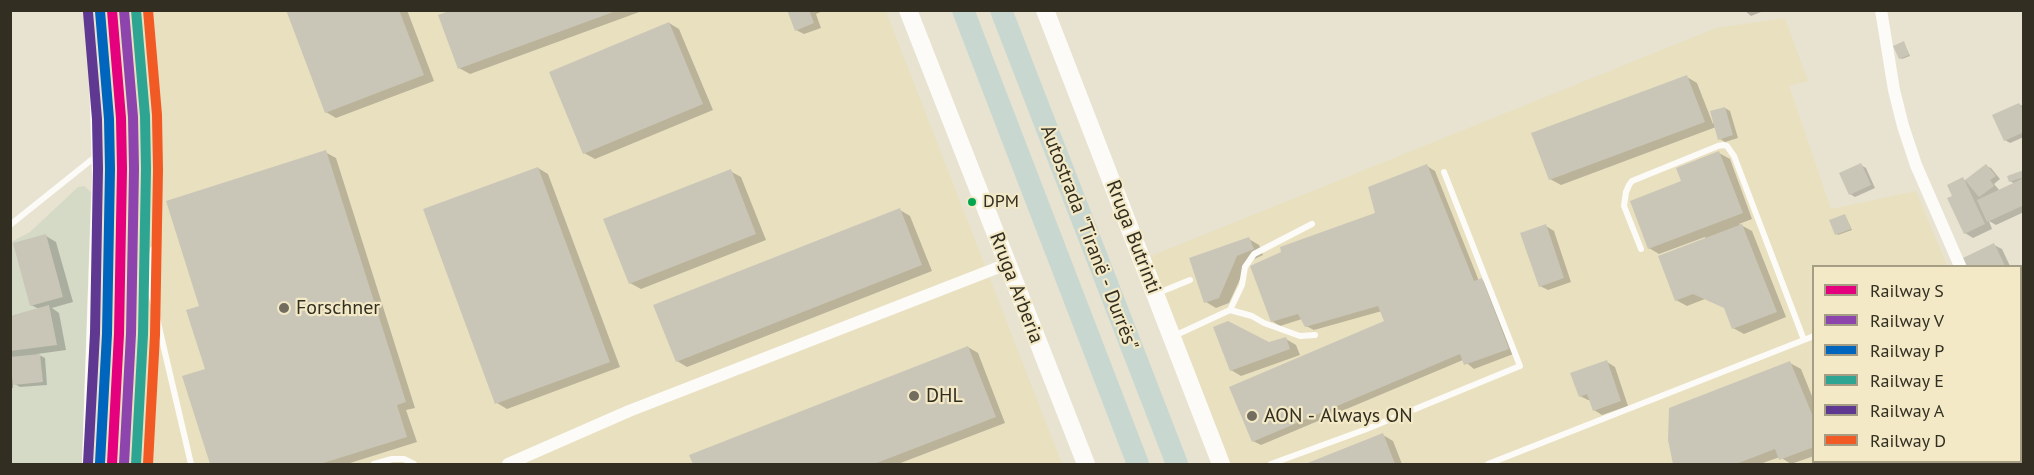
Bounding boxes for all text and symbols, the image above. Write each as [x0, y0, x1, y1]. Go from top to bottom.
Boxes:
street label: Autostrada "Tiranë - Durrës" [1035, 122, 1143, 354]
street label: Rruga Butrinti [1100, 177, 1166, 297]
place label: DPM [983, 191, 1019, 213]
marker: DPM [966, 196, 978, 208]
street label: Rruga Arberia [984, 229, 1048, 347]
legend [1812, 265, 2022, 463]
text: Railway S [1870, 279, 1944, 302]
place label: Forschner [296, 296, 380, 320]
marker: Forschner [277, 301, 291, 315]
text: Railway V [1870, 309, 1944, 332]
text: Railway P [1870, 339, 1944, 362]
text: Railway E [1870, 369, 1944, 392]
place label: DHL [926, 384, 963, 408]
marker: DHL [907, 389, 921, 403]
text: Railway A [1870, 399, 1944, 422]
place label: AON - Always ON [1264, 404, 1413, 428]
marker: AON - Always ON [1245, 409, 1259, 423]
text: Railway D [1870, 429, 1946, 452]

